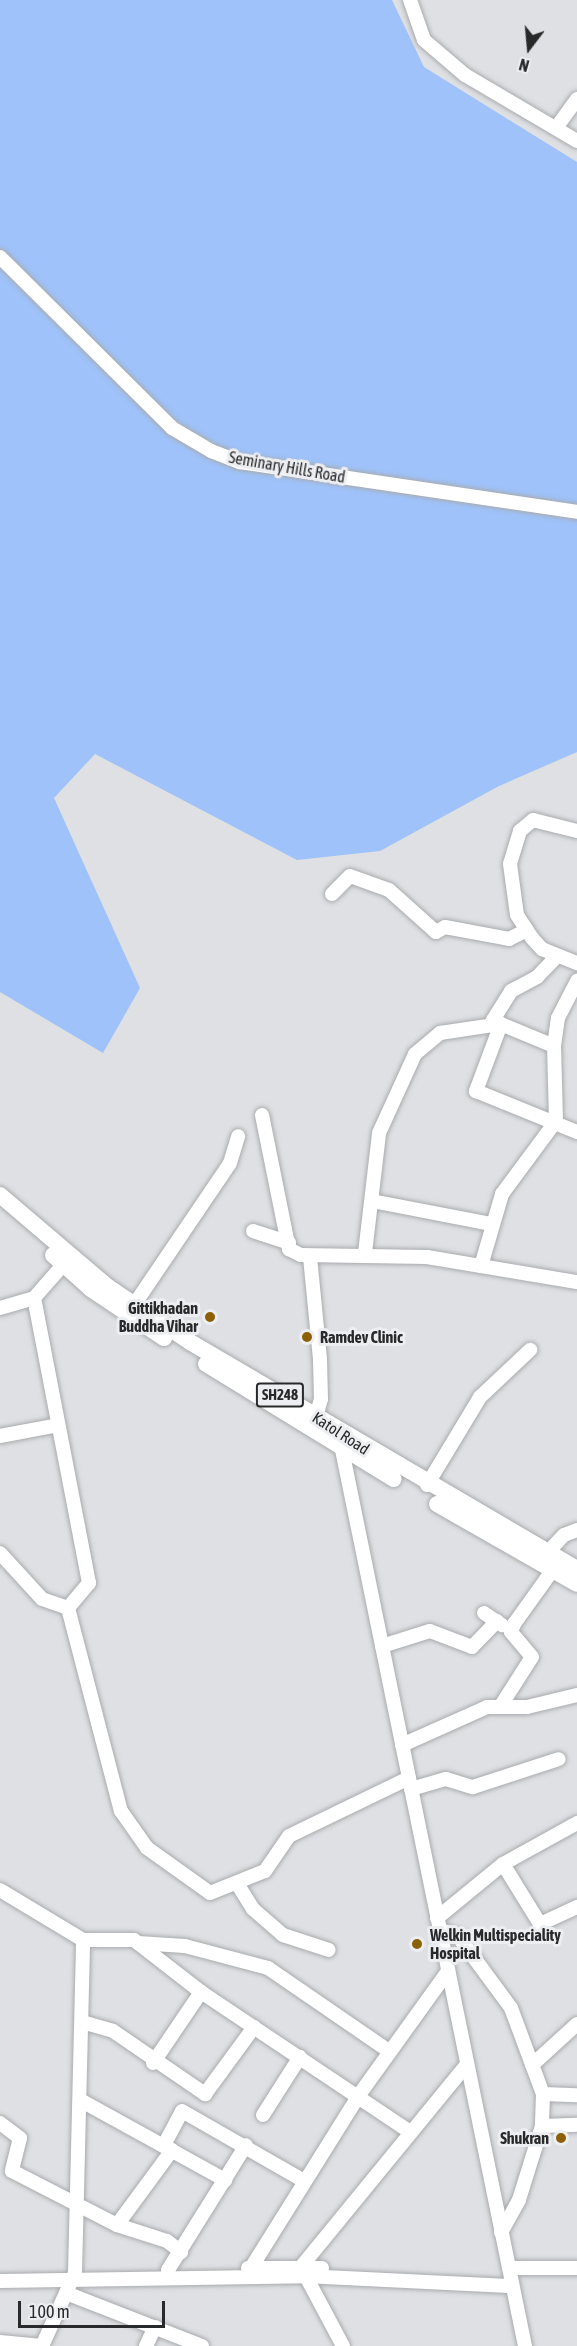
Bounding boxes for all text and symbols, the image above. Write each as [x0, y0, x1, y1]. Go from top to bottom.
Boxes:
north arrow [499, 18, 559, 78]
text: N [517, 55, 531, 75]
street label: Seminary Hills Road [227, 447, 347, 487]
place label: Gittikhadan Buddha Vihar [119, 1298, 198, 1336]
marker: Gittikhadan Buddha Vihar [203, 1310, 217, 1324]
place label: Ramdev Clinic [320, 1327, 403, 1347]
marker: Ramdev Clinic [298, 1328, 316, 1346]
road number: SH248 [254, 1383, 306, 1407]
street label: Katol Road [309, 1408, 373, 1458]
place label: Welkin Multispeciality Hospital [430, 1925, 561, 1963]
marker: Welkin Multispeciality Hospital [408, 1935, 426, 1953]
place label: Shukran [500, 2128, 549, 2148]
marker: Shukran [554, 2131, 568, 2145]
scale bar [21, 2289, 168, 2327]
text: 100 m [29, 2301, 70, 2322]

